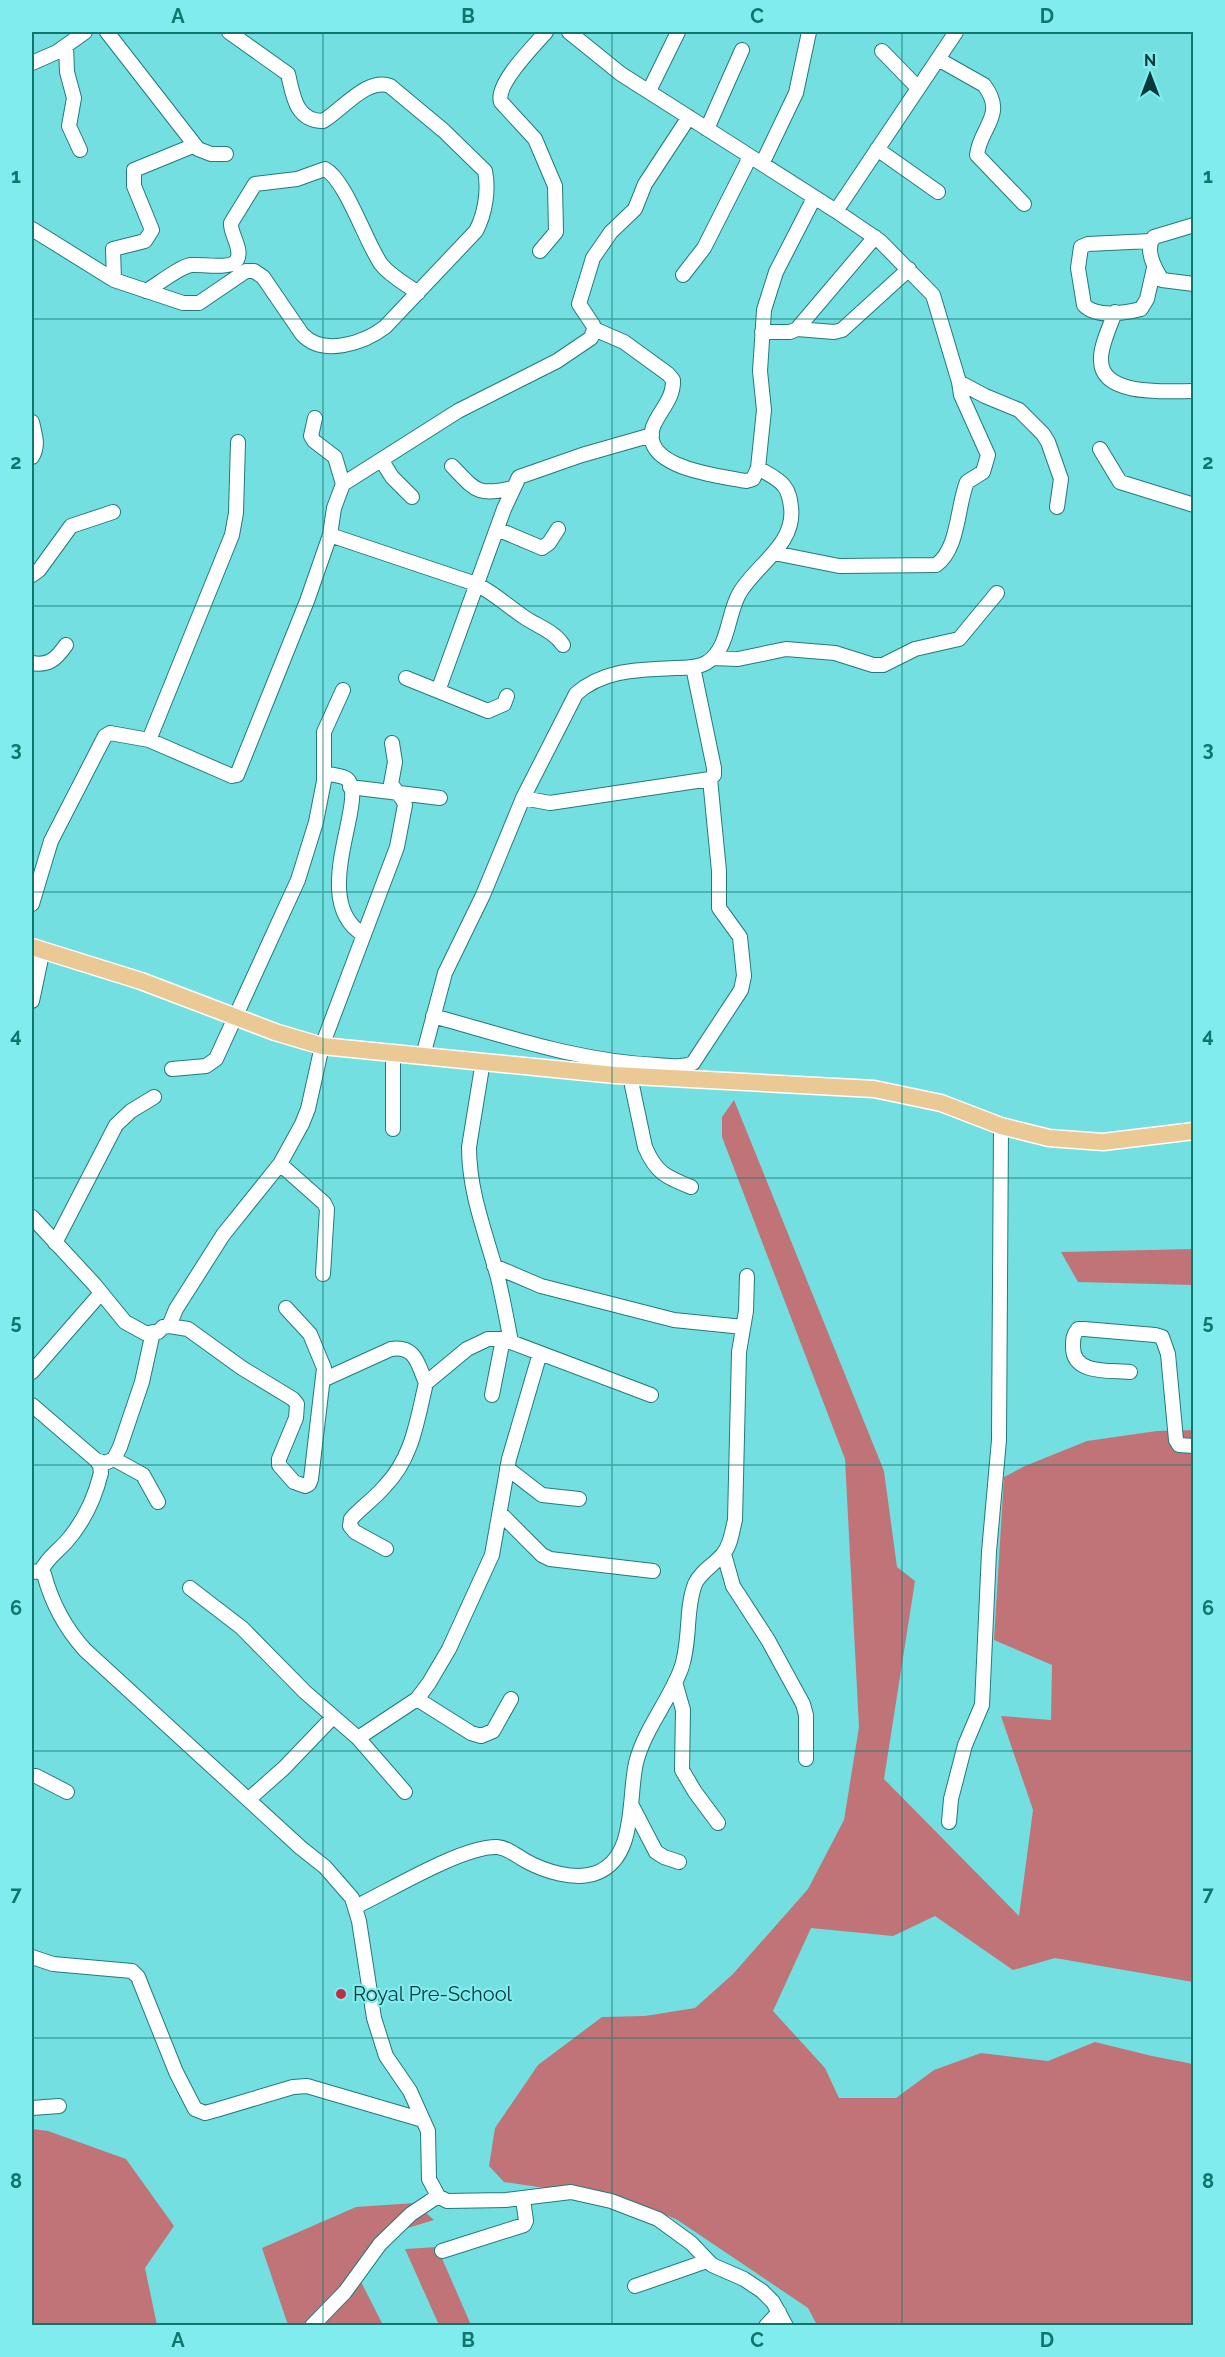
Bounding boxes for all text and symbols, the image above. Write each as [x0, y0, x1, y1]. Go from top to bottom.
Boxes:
text: A [171, 4, 185, 28]
text: B [461, 4, 475, 28]
text: C [750, 4, 764, 28]
text: D [1040, 4, 1054, 28]
north arrow [1120, 45, 1180, 105]
text: N [1144, 51, 1156, 70]
text: 1 [11, 164, 21, 188]
text: 1 [1203, 164, 1213, 188]
text: 2 [10, 450, 22, 474]
text: 2 [1202, 450, 1214, 474]
text: 3 [10, 737, 22, 761]
text: 3 [1202, 737, 1214, 761]
text: 4 [10, 1023, 22, 1047]
text: 4 [1202, 1023, 1214, 1047]
text: 5 [10, 1310, 22, 1334]
text: 5 [1202, 1310, 1214, 1334]
text: 6 [10, 1596, 22, 1620]
text: 6 [1202, 1596, 1214, 1620]
text: 7 [10, 1882, 22, 1906]
text: 7 [1202, 1882, 1214, 1906]
place label: Royal Pre-School [353, 1982, 513, 2006]
marker: Royal Pre-School [334, 1987, 348, 2001]
text: 8 [10, 2169, 22, 2193]
text: 8 [1202, 2169, 1214, 2193]
text: A [171, 2328, 185, 2352]
text: B [461, 2328, 475, 2352]
text: C [750, 2328, 764, 2352]
text: D [1040, 2328, 1054, 2352]

